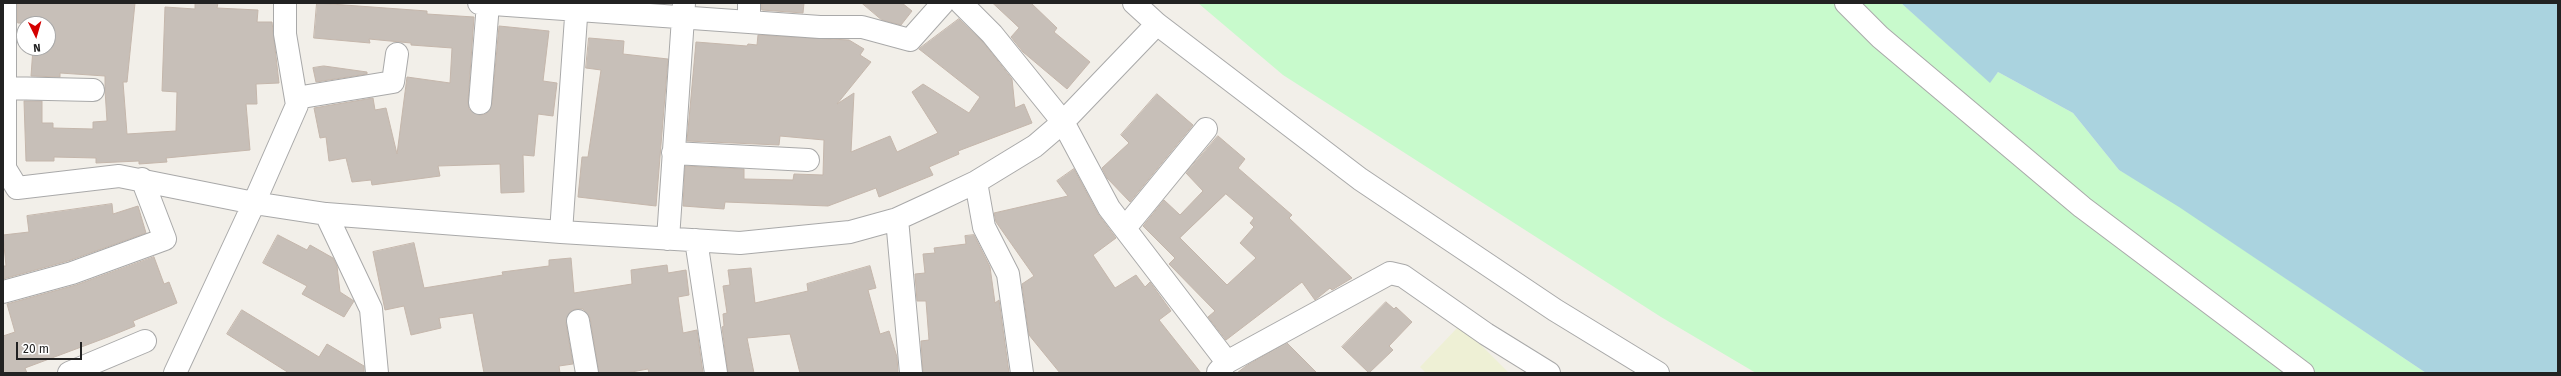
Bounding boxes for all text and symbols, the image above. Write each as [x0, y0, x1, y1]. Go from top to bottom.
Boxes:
north arrow [16, 16, 56, 56]
text: N [33, 41, 41, 54]
scale bar [18, 334, 84, 360]
text: 20 m [23, 342, 49, 356]

